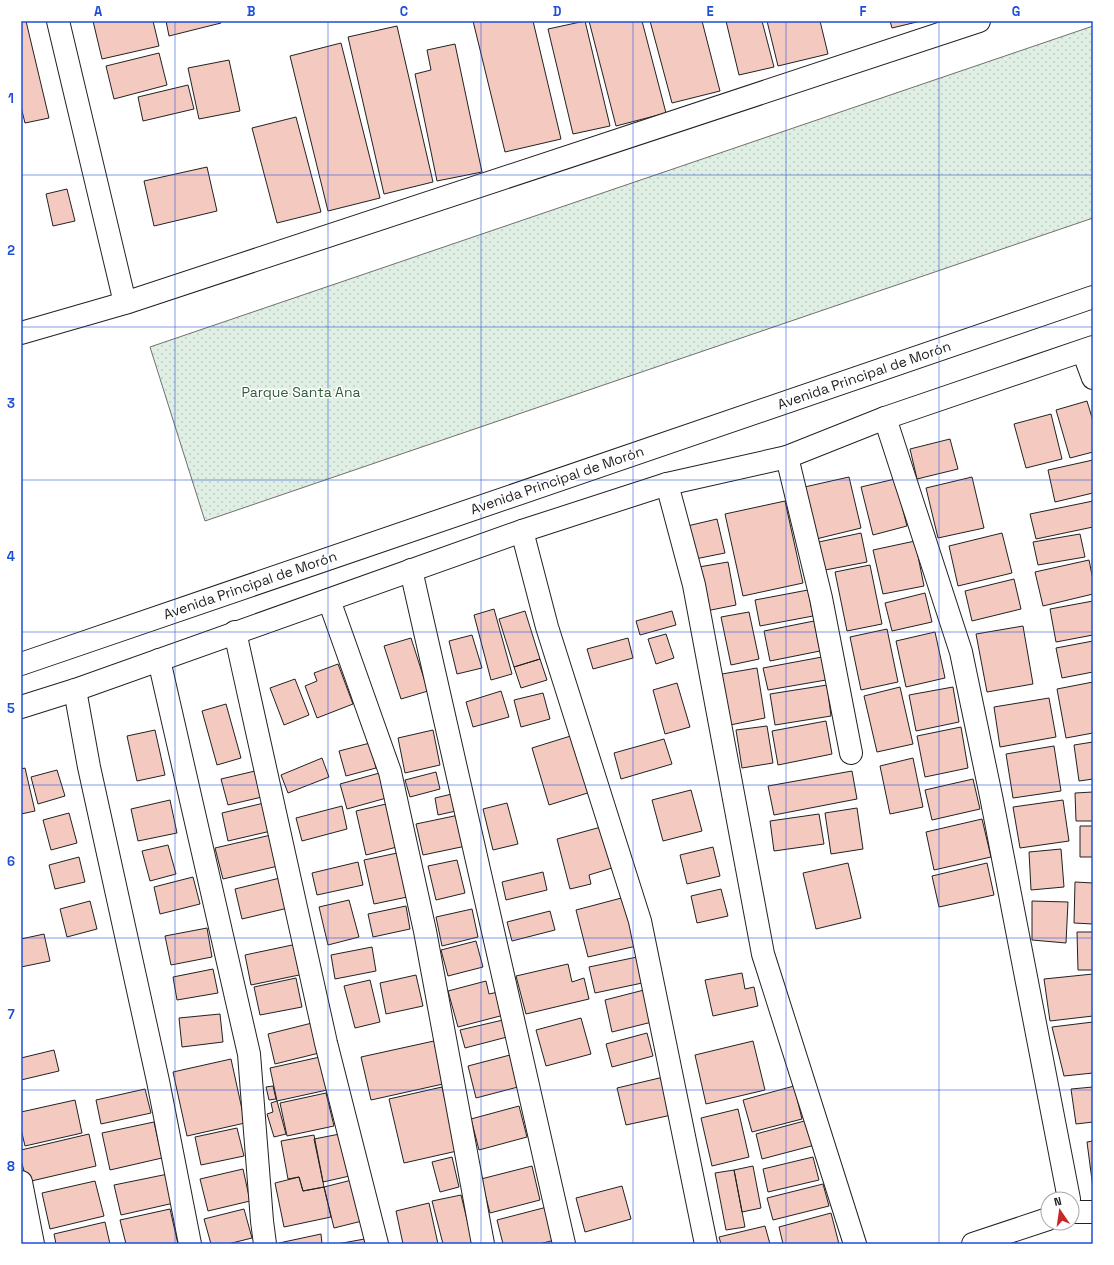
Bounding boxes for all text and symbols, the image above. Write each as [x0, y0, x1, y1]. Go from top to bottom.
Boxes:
text: A [94, 3, 103, 20]
text: B [247, 3, 256, 20]
text: C [400, 3, 408, 20]
text: D [553, 3, 562, 20]
text: E [706, 3, 714, 20]
text: F [860, 3, 867, 20]
text: G [1012, 3, 1020, 20]
text: 1 [8, 90, 14, 107]
text: 2 [7, 242, 15, 259]
street label: Avenida Principal de Morón [775, 337, 953, 413]
park label: Parque Santa Ana [241, 383, 361, 401]
text: 3 [7, 395, 15, 412]
street label: Avenida Principal de Morón [468, 442, 646, 518]
street label: Avenida Principal de Morón [161, 547, 339, 623]
text: 4 [7, 548, 15, 565]
text: 5 [7, 700, 15, 717]
text: 6 [7, 853, 15, 870]
text: 7 [7, 1006, 15, 1023]
text: 8 [7, 1158, 15, 1175]
north arrow [1040, 1191, 1080, 1231]
text: N [1053, 1194, 1063, 1209]

